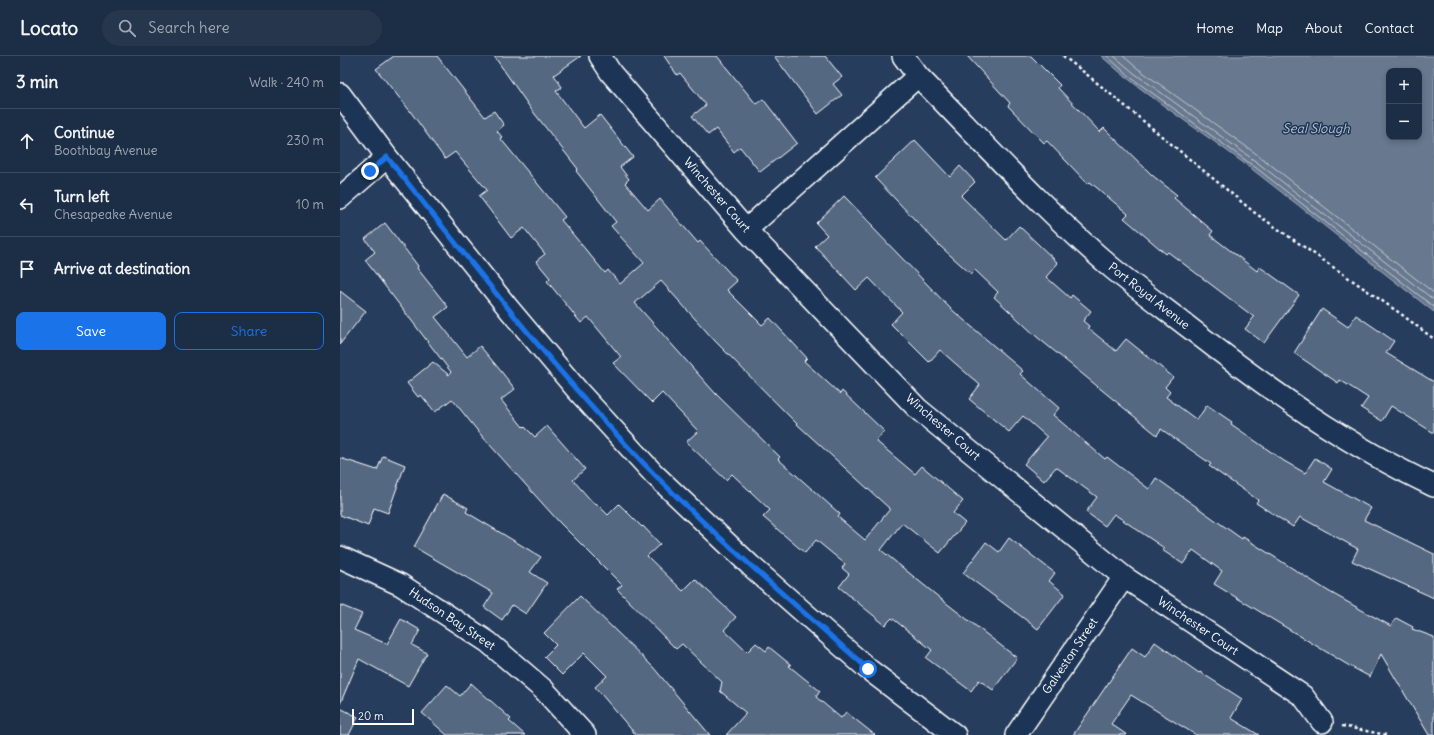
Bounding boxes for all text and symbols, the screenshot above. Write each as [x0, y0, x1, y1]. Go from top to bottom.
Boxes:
search box [102, 10, 382, 46]
text: Locato [20, 16, 78, 40]
icon: search [116, 17, 138, 39]
text: Search here [148, 18, 230, 37]
text: Home [1196, 19, 1234, 37]
text: Map [1256, 19, 1283, 37]
text: About [1305, 19, 1343, 37]
text: Contact [1365, 19, 1414, 37]
map controls [1386, 68, 1422, 140]
button: + [1386, 68, 1422, 104]
text: 3 min [16, 71, 58, 93]
text: Walk · 240 m [249, 74, 324, 91]
button: − [1386, 104, 1422, 140]
water label: Seal Slough [1282, 120, 1350, 137]
text: Continue [54, 123, 115, 142]
icon: ahead [16, 130, 38, 152]
text: 230 m [286, 132, 324, 149]
text: Boothbay Avenue [54, 142, 158, 159]
street label: Winchester Court [681, 154, 754, 235]
route end [361, 162, 379, 180]
text: Turn left [54, 187, 109, 206]
icon: left [16, 194, 38, 216]
text: 10 m [296, 196, 324, 213]
text: Chesapeake Avenue [54, 206, 172, 223]
icon: arrive [16, 258, 38, 280]
text: Arrive at destination [54, 259, 190, 278]
street label: Port Royal Avenue [1106, 259, 1193, 332]
button: Save [16, 312, 166, 350]
button: Share [174, 312, 324, 350]
street label: Winchester Court [903, 390, 984, 463]
street label: Hudson Bay Street [406, 584, 498, 653]
street label: Winchester Court [1155, 593, 1241, 658]
street label: Galveston Street [1039, 615, 1101, 697]
route start [859, 660, 877, 678]
scale bar [352, 707, 414, 726]
text: 20 m [358, 709, 384, 723]

